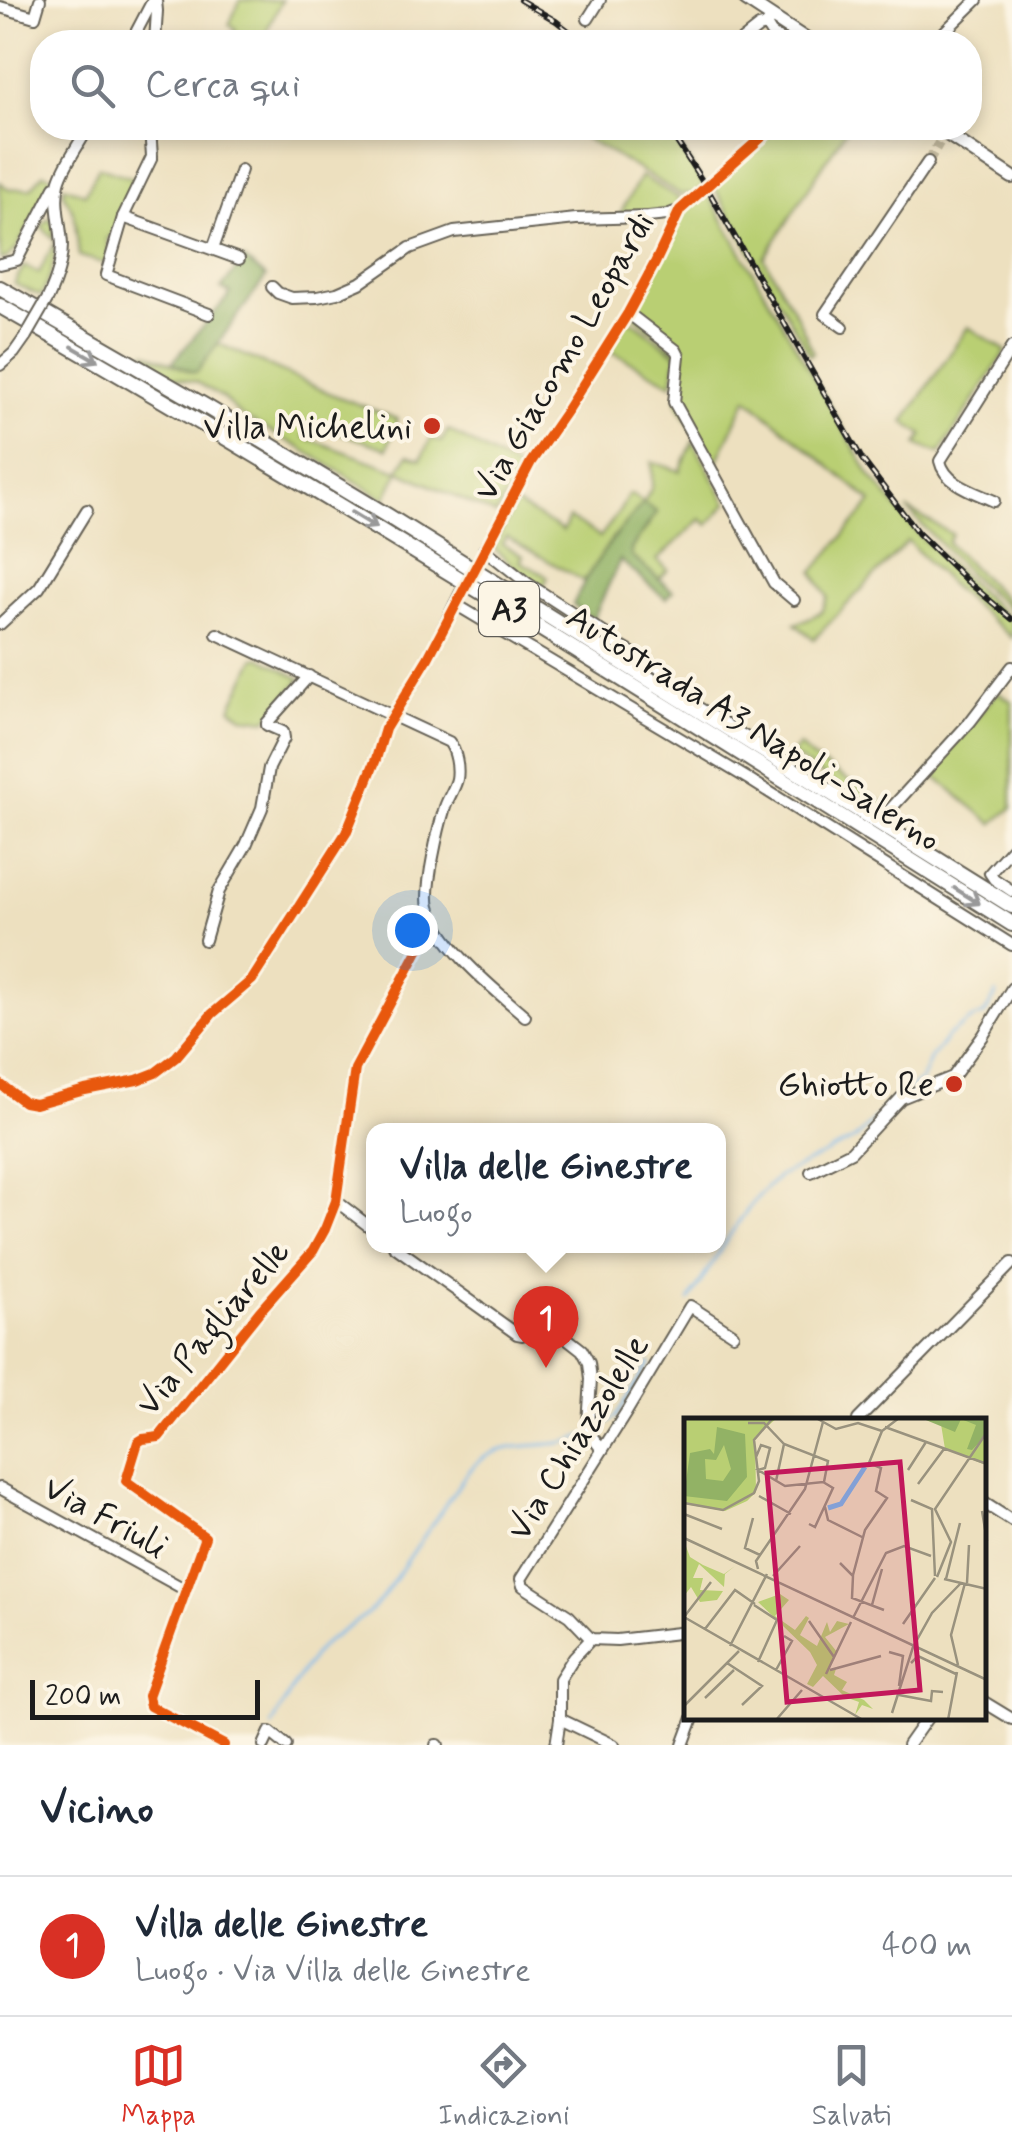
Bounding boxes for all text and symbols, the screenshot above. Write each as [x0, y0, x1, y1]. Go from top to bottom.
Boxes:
search box [30, 30, 982, 140]
icon: search [65, 58, 120, 113]
text: Cerca qui [145, 61, 300, 110]
street label: Via Giacomo Leopardi [463, 204, 666, 510]
one-way arrow [70, 344, 98, 364]
place label: Villa Michelini [203, 405, 412, 451]
marker: Villa Michelini [421, 415, 443, 437]
one-way arrow [349, 510, 378, 530]
road number: A3 [479, 582, 539, 636]
street label: Autostrada A3 Napoli-Salerno [557, 595, 949, 863]
one-way arrow [952, 886, 980, 906]
your location [387, 905, 438, 956]
place label: Ghiotto Re [777, 1063, 934, 1109]
marker: Ghiotto Re [943, 1073, 965, 1095]
popup [366, 1123, 726, 1253]
text: Villa delle Ginestre [399, 1143, 693, 1192]
text: Luogo [399, 1192, 473, 1234]
street label: Via Pagliarelle [126, 1230, 304, 1429]
pin: 1 [514, 1286, 578, 1368]
street label: Via Chiazzolelle [497, 1326, 660, 1550]
inset map [684, 1418, 987, 1720]
street label: Via Friuli [35, 1465, 175, 1570]
scale bar [30, 1675, 260, 1720]
text: 200 m [45, 1679, 121, 1716]
text: Vicino [40, 1783, 154, 1838]
text: Villa delle Ginestre [135, 1901, 428, 1950]
text: 1 [65, 1925, 80, 1967]
text: 400 m [882, 1925, 972, 1967]
text: Luogo · Via Villa delle Ginestre [135, 1950, 531, 1992]
tab: Mappa [121, 2038, 196, 2135]
tab: Indicazioni [438, 2038, 569, 2135]
tab: Salvati [812, 2038, 891, 2135]

